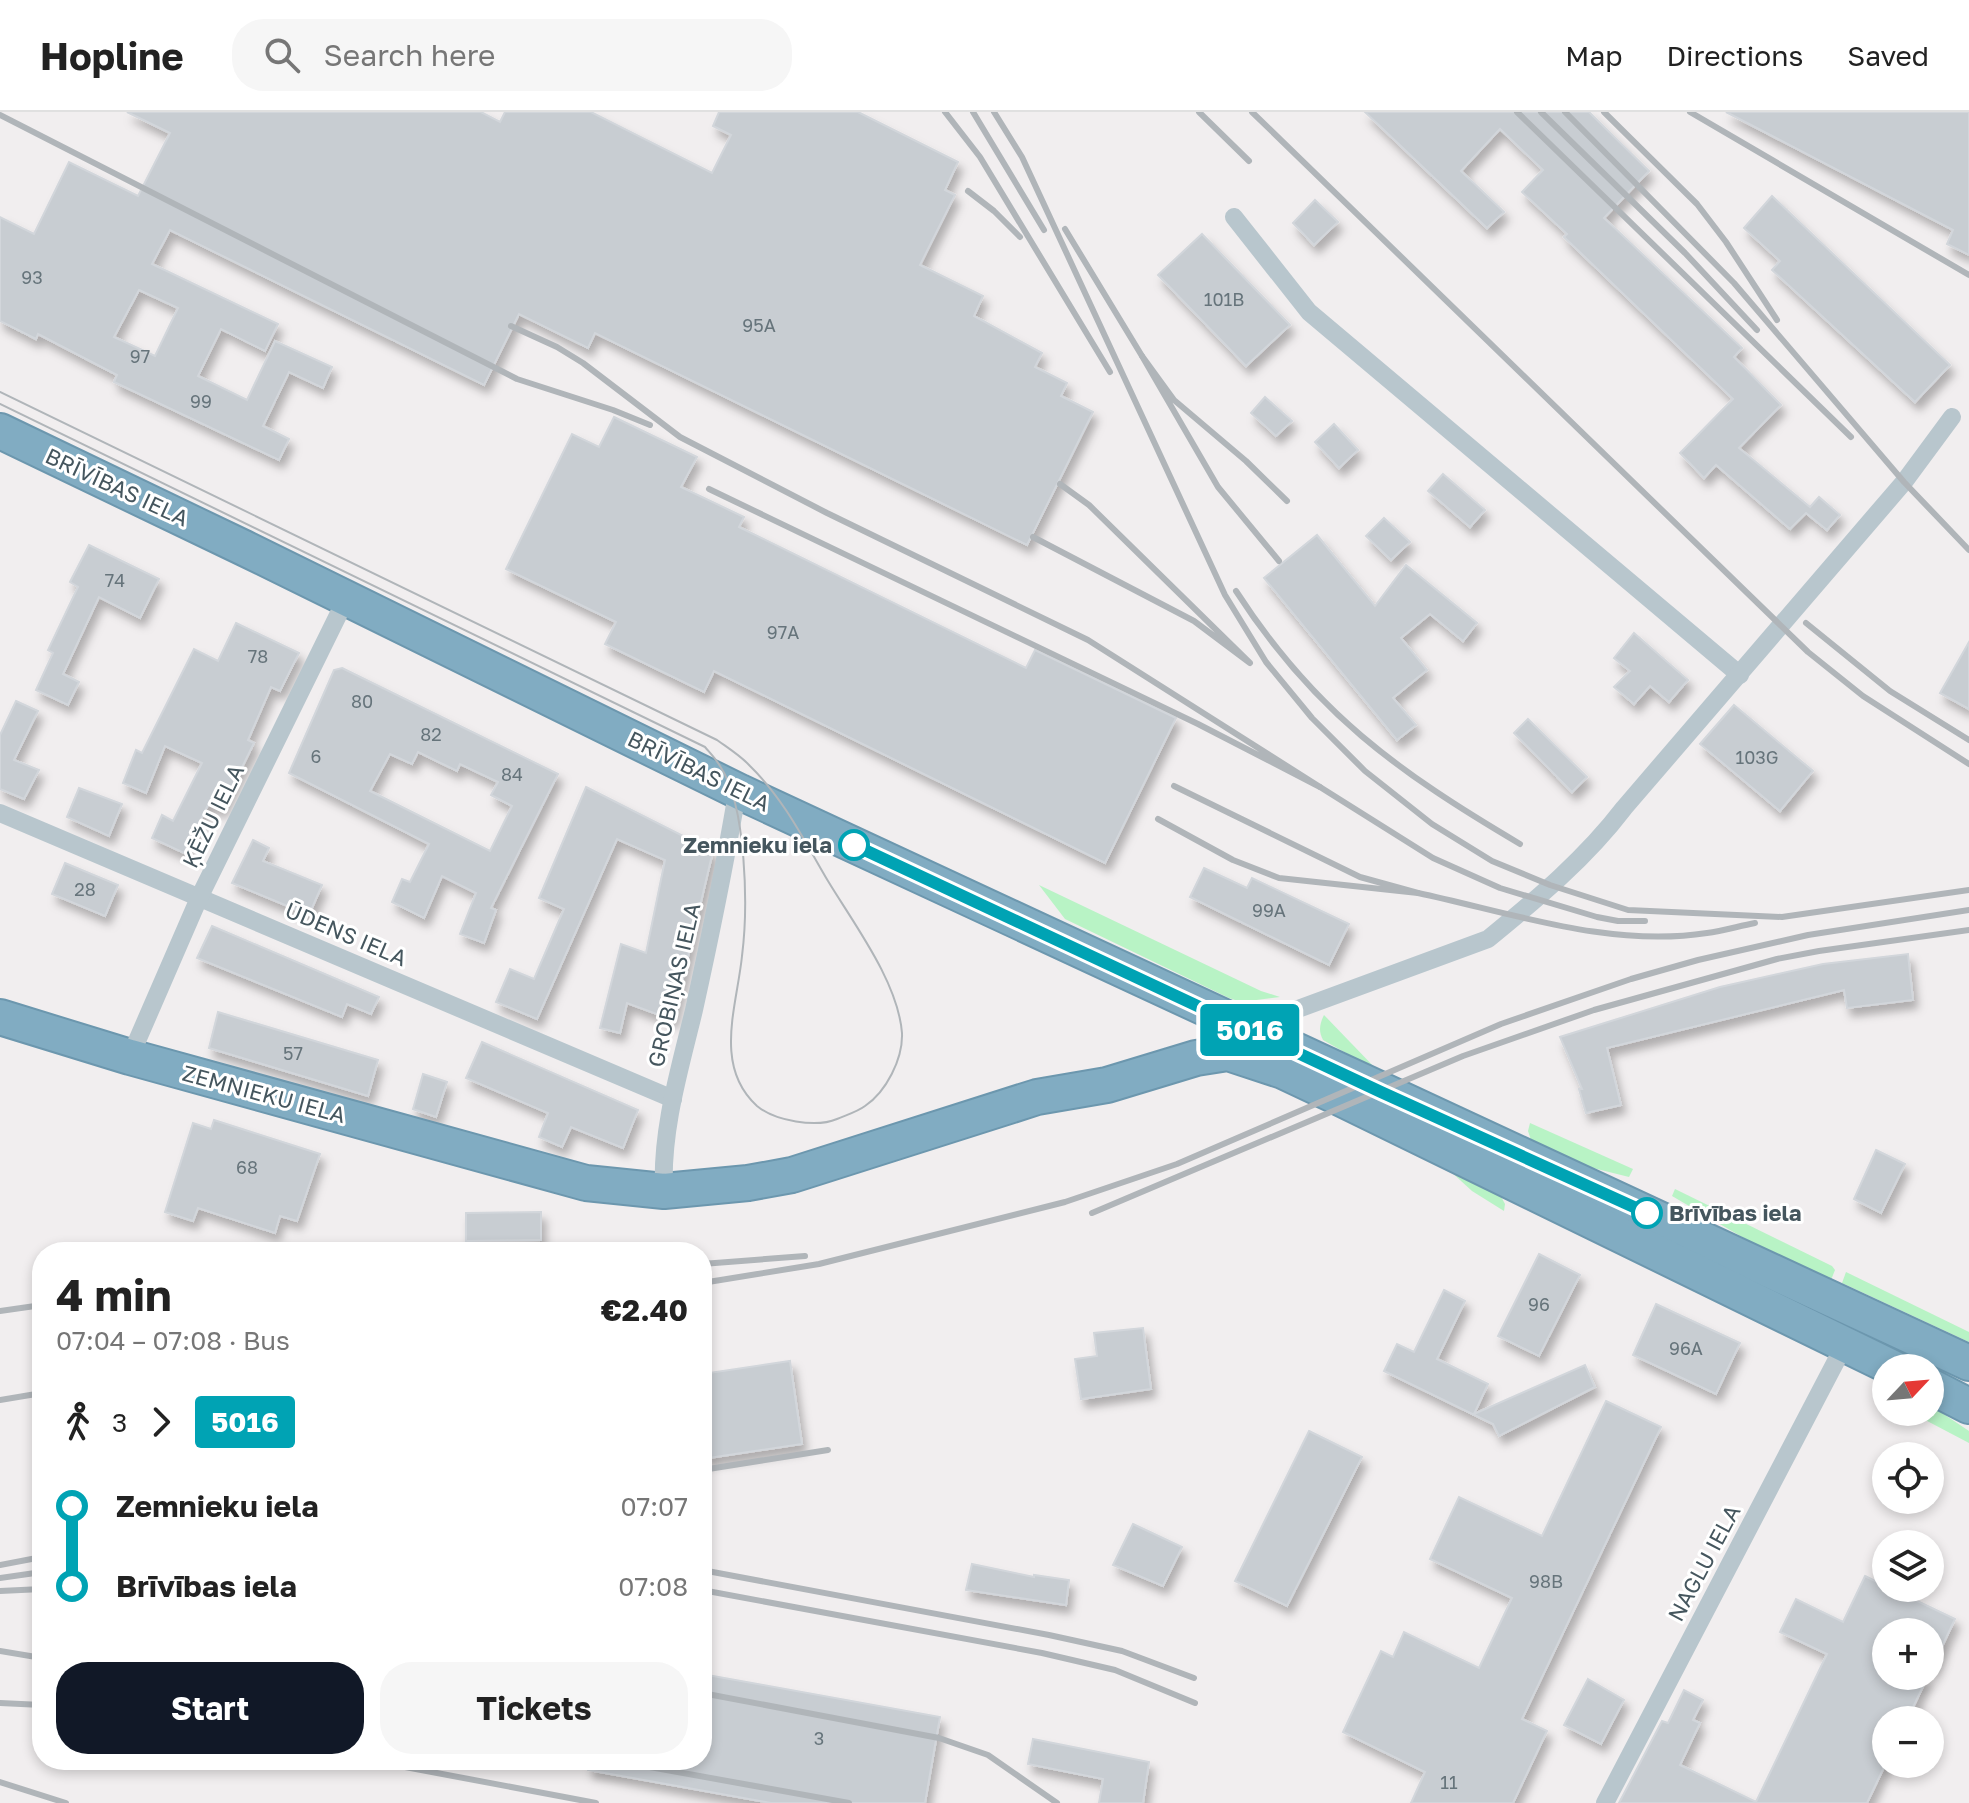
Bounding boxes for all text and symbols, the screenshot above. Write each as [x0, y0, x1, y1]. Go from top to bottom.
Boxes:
search box [232, 19, 792, 91]
text: Hopline [40, 33, 184, 78]
icon: search [260, 33, 304, 77]
text: Search here [324, 37, 496, 73]
text: Map [1565, 39, 1622, 72]
text: Directions [1666, 39, 1803, 72]
text: Saved [1847, 39, 1929, 72]
house number: 93 [21, 266, 43, 288]
house number: 101B [1204, 288, 1244, 310]
house number: 95A [742, 314, 776, 336]
house number: 97 [130, 345, 150, 367]
house number: 99 [190, 390, 212, 412]
street label: BRĪVĪBAS IELA [41, 442, 193, 532]
house number: 74 [105, 569, 125, 591]
house number: 97A [767, 621, 799, 643]
house number: 78 [248, 645, 268, 667]
house number: 80 [351, 690, 373, 712]
house number: 82 [420, 723, 442, 745]
street label: BRĪVĪBAS IELA [624, 724, 775, 817]
house number: 6 [311, 745, 321, 767]
house number: 103G [1735, 746, 1779, 768]
street label: ĶĒŽU IELA [176, 759, 250, 872]
house number: 84 [501, 763, 523, 785]
marker: Zemnieku iela [839, 830, 869, 860]
place label: Zemnieku iela [683, 831, 832, 858]
house number: 28 [74, 878, 96, 900]
street label: ŪDENS IELA [281, 896, 411, 971]
house number: 99A [1252, 899, 1286, 921]
street label: GROBIŅAS IELA [642, 900, 707, 1070]
line badge: 5016 [1194, 1004, 1306, 1056]
text: 5016 [1216, 1013, 1284, 1046]
house number: 57 [283, 1042, 303, 1064]
street label: ZEMNIEKU IELA [180, 1059, 349, 1128]
house number: 68 [236, 1156, 258, 1178]
marker: Brīvības iela [1632, 1198, 1662, 1228]
place label: Brīvības iela [1669, 1199, 1802, 1226]
text: 4 min [56, 1268, 172, 1321]
text: €2.40 [601, 1292, 688, 1328]
house number: 96 [1528, 1293, 1550, 1315]
text: 07:04 – 07:08 · Bus [56, 1325, 290, 1356]
house number: 96A [1669, 1337, 1703, 1359]
north arrow [1872, 1354, 1944, 1426]
map controls [1872, 1354, 1944, 1778]
icon: walk [56, 1400, 100, 1444]
icon: forward [139, 1400, 183, 1444]
text: 5016 [211, 1405, 279, 1438]
text: 3 [112, 1407, 127, 1438]
button: locate [1872, 1442, 1944, 1514]
text: Zemnieku iela [116, 1488, 319, 1524]
text: 07:07 [620, 1491, 688, 1522]
street label: NAGLU IELA [1662, 1500, 1746, 1626]
button: layers [1872, 1530, 1944, 1602]
text: Brīvības iela [116, 1568, 297, 1604]
house number: 98B [1529, 1570, 1563, 1592]
text: 07:08 [618, 1571, 688, 1602]
button: + [1872, 1618, 1944, 1690]
button: Start [56, 1662, 364, 1754]
button: Tickets [380, 1662, 688, 1754]
button: − [1872, 1706, 1944, 1778]
house number: 3 [814, 1727, 824, 1749]
house number: 11 [1440, 1771, 1458, 1793]

